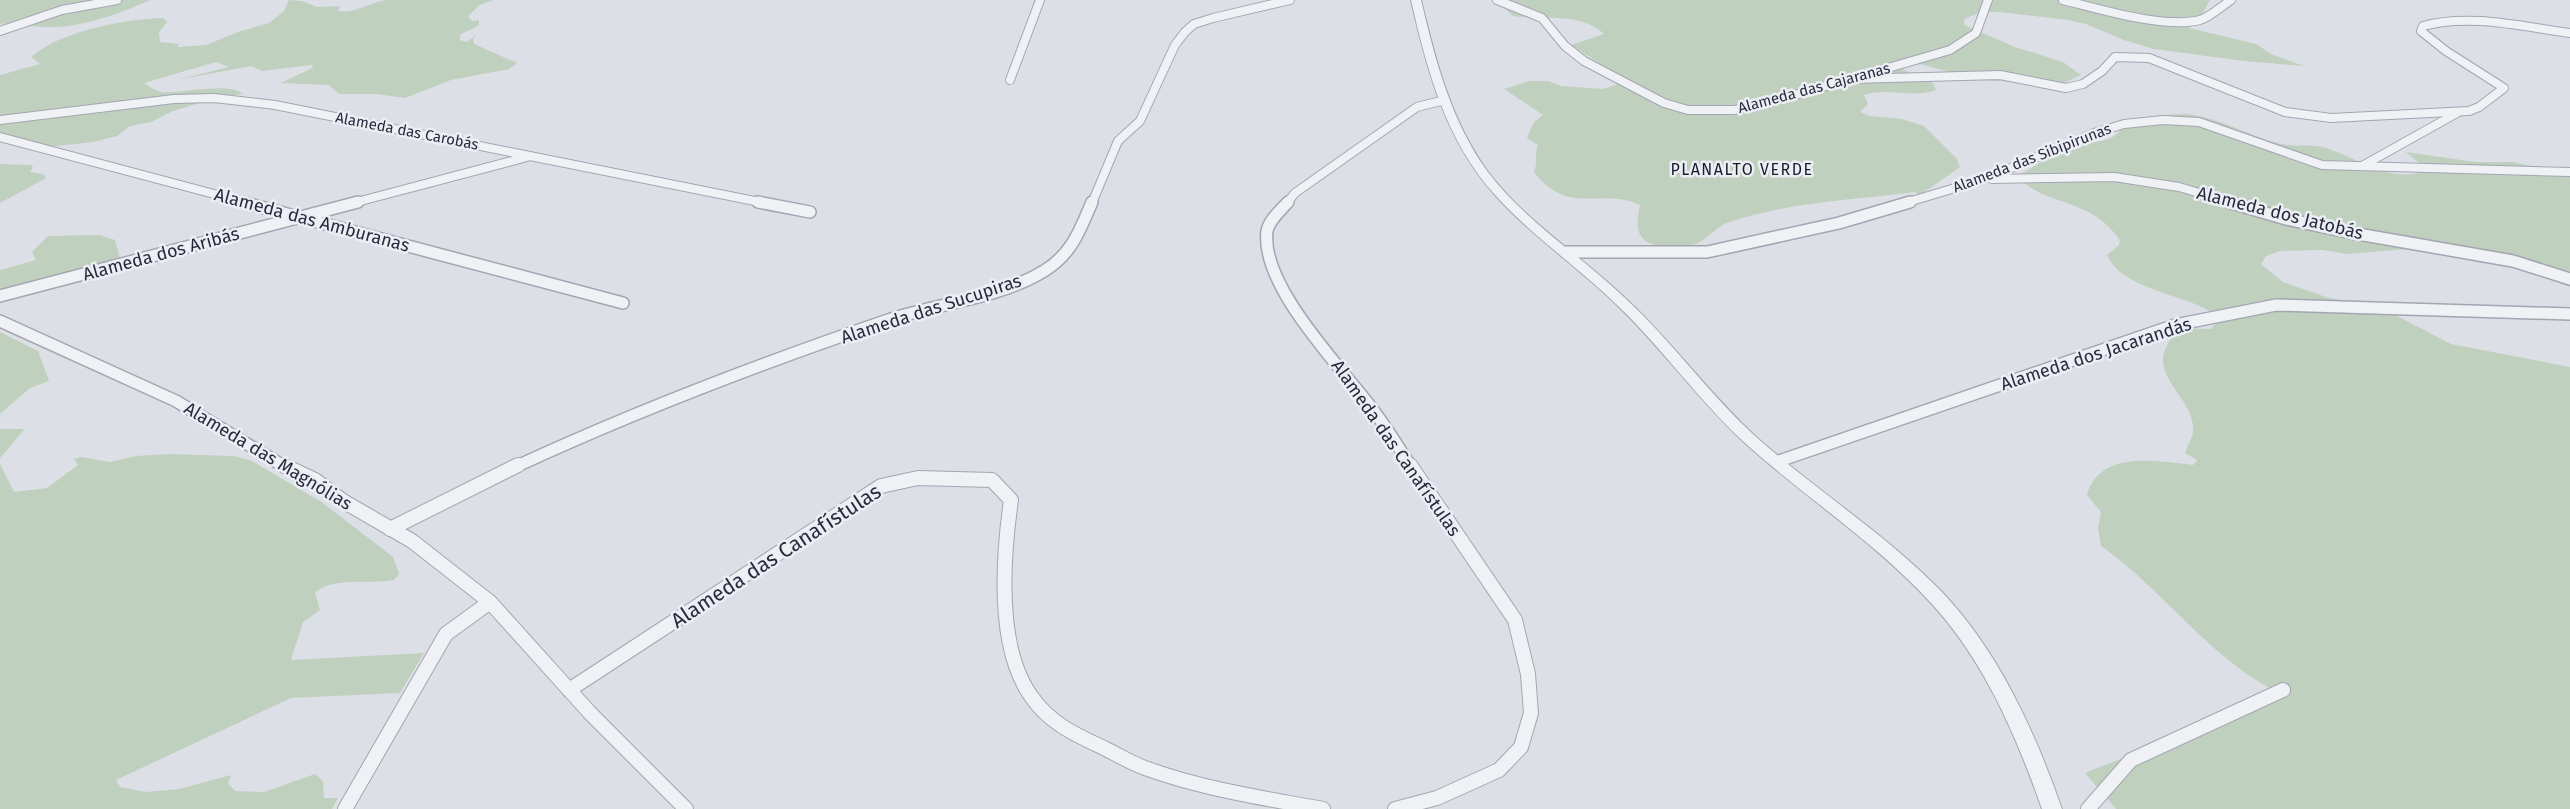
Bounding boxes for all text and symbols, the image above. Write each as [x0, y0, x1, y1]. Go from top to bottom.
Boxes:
street label: Alameda das Cajaranas [1736, 59, 1892, 117]
street label: Alameda das Carobás [334, 108, 480, 154]
street label: Alameda das Sibipirunas [1950, 119, 2114, 197]
district label: PLANALTO VERDE [1670, 160, 1814, 179]
street label: Alameda dos Jatobás [2194, 182, 2366, 244]
street label: Alameda das Amburanas [212, 183, 412, 257]
street label: Alameda dos Aribás [80, 223, 242, 285]
street label: Alameda das Sucupiras [838, 269, 1024, 349]
street label: Alameda dos Jacarandás [1998, 313, 2194, 395]
street label: Alameda das Canafístulas [1327, 356, 1465, 540]
street label: Alameda das Magnólias [180, 397, 356, 515]
street label: Alameda das Canafístulas [666, 478, 886, 634]

